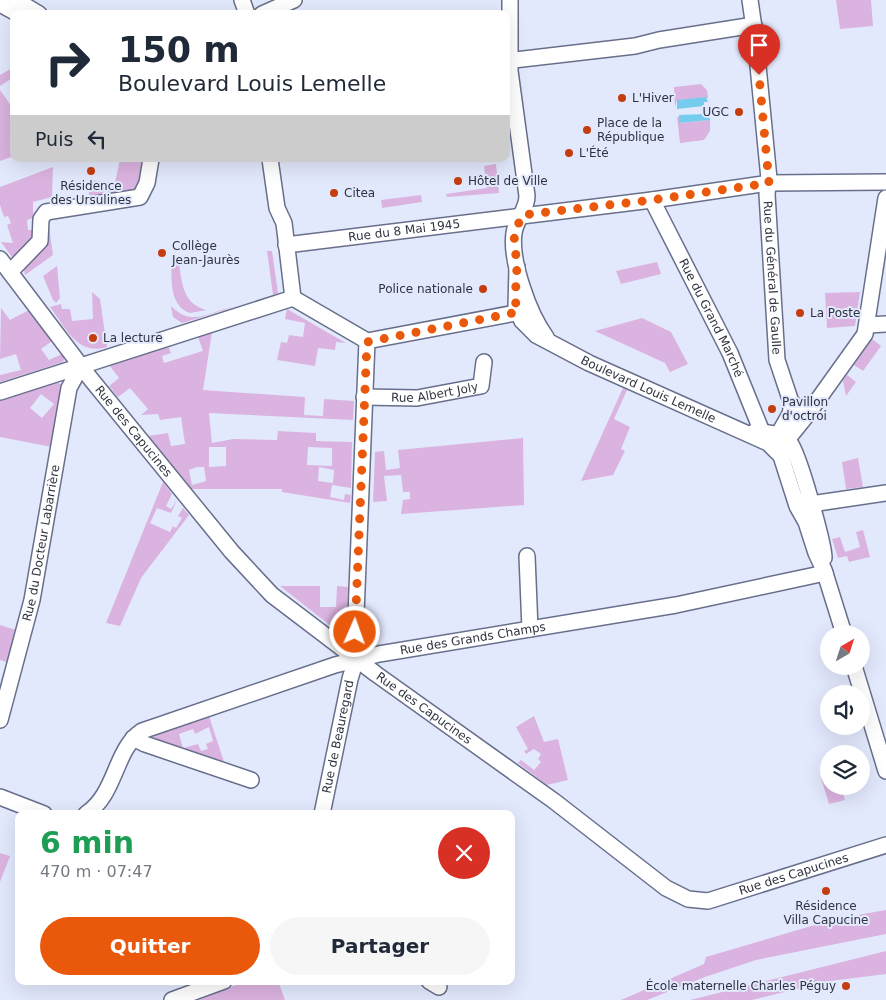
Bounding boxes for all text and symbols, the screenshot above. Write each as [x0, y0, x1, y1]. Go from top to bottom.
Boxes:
pin [738, 24, 780, 75]
icon: right [35, 30, 100, 95]
text: 150 m [118, 30, 240, 70]
icon: arrive [745, 31, 773, 59]
text: Boulevard Louis Lemelle [118, 71, 386, 96]
place label: L'Hiver [632, 91, 674, 105]
marker: L'Hiver [616, 92, 628, 104]
place label: UGC [703, 105, 729, 119]
marker: UGC [733, 106, 745, 118]
place label: Place de la République [597, 116, 664, 144]
marker: Place de la République [581, 124, 593, 136]
icon: left [83, 125, 111, 153]
text: Puis [35, 128, 73, 150]
place label: L'Été [579, 145, 609, 160]
marker: L'Été [563, 147, 575, 159]
marker: Résidence des Ursulines [85, 165, 97, 177]
place label: Hôtel de Ville [468, 174, 548, 188]
marker: Hôtel de Ville [452, 175, 464, 187]
place label: Résidence des Ursulines [51, 179, 131, 207]
place label: Citea [344, 186, 375, 200]
marker: Citea [328, 187, 340, 199]
street label: Rue du Général de Gaulle [760, 200, 784, 355]
street label: Rue du 8 Mai 1945 [347, 217, 461, 244]
place label: Collège Jean-Jaurès [171, 239, 240, 267]
marker: Collège Jean-Jaurès [156, 247, 168, 259]
street label: Rue du Grand Marché [676, 256, 746, 379]
place label: Police nationale [378, 282, 473, 296]
marker: Police nationale [477, 283, 489, 295]
place label: La Poste [810, 306, 860, 320]
marker: La Poste [794, 307, 806, 319]
place label: La lecture [103, 331, 163, 345]
marker: La lecture [87, 332, 99, 344]
street label: Boulevard Louis Lemelle [578, 353, 718, 426]
street label: Rue Albert Joly [391, 380, 479, 405]
street label: Rue des Capucines [92, 383, 175, 480]
place label: Pavillon d'octroi [782, 395, 828, 423]
marker: Pavillon d'octroi [766, 403, 778, 415]
street label: Rue du Docteur Labarrière [20, 464, 62, 623]
position arrow [328, 605, 380, 657]
street label: Rue des Grands Champs [399, 620, 547, 657]
north arrow [820, 625, 870, 675]
map controls [820, 625, 870, 795]
street label: Rue des Capucines [373, 669, 474, 747]
street label: Rue de Beauregard [319, 679, 357, 795]
button: sound [820, 685, 870, 735]
button: layers [820, 745, 870, 795]
text: 6 min [40, 825, 134, 860]
button: close [438, 827, 490, 879]
street label: Rue des Capucines [737, 850, 850, 898]
text: 470 m · 07:47 [40, 862, 153, 881]
marker: Résidence Villa Capucine [820, 885, 832, 897]
place label: Résidence Villa Capucine [784, 899, 869, 927]
button: Quitter [40, 917, 260, 975]
button: Partager [270, 917, 490, 975]
place label: École maternelle Charles Péguy [646, 978, 836, 993]
marker: École maternelle Charles Péguy [840, 980, 852, 992]

